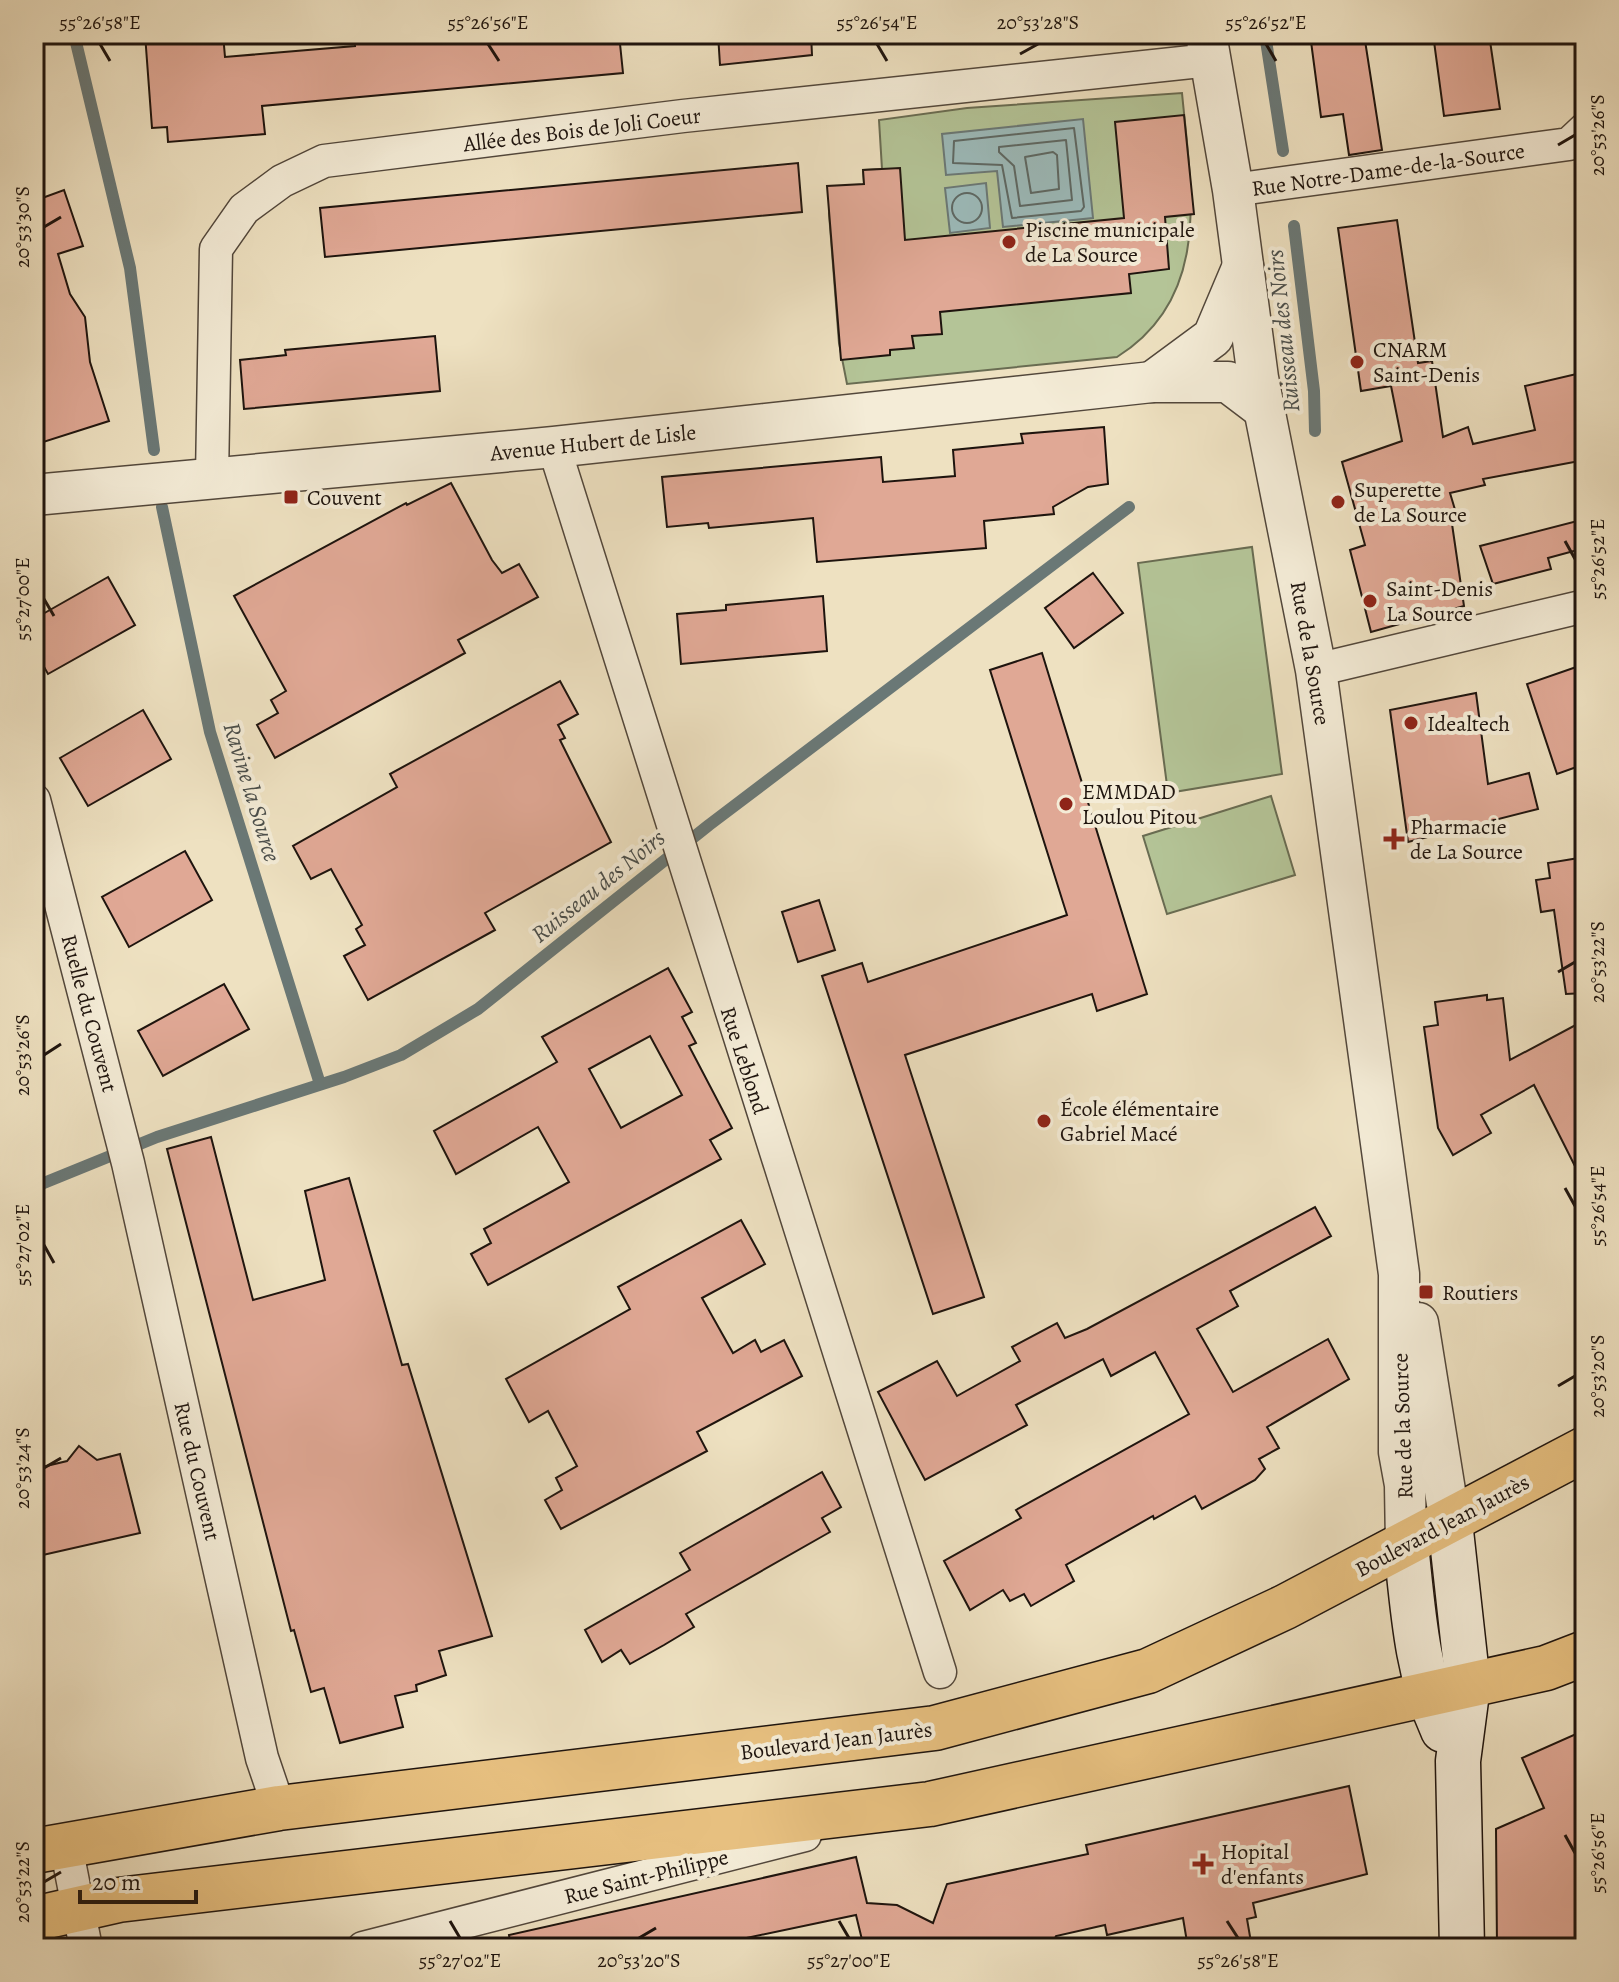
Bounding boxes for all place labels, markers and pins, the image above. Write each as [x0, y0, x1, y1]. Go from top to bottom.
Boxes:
place label: Piscine municipale de La Source [1025, 215, 1195, 270]
marker: Piscine municipale de La Source [1000, 233, 1018, 251]
place label: CNARM Saint-Denis [1373, 335, 1480, 390]
marker: CNARM Saint-Denis [1348, 353, 1366, 371]
place label: Superette de La Source [1354, 475, 1467, 530]
place label: Couvent [307, 483, 382, 513]
marker: Couvent [282, 488, 300, 506]
marker: Superette de La Source [1329, 493, 1347, 511]
place label: Saint-Denis La Source [1386, 574, 1493, 629]
marker: Saint-Denis La Source [1361, 592, 1379, 610]
place label: Idealtech [1427, 709, 1510, 739]
marker: Idealtech [1402, 714, 1420, 732]
place label: EMMDAD Loulou Pitou [1082, 777, 1197, 832]
marker: EMMDAD Loulou Pitou [1057, 795, 1075, 813]
place label: Pharmacie de La Source [1410, 812, 1523, 867]
marker: Pharmacie de La Source [1385, 830, 1403, 848]
place label: École élémentaire Gabriel Macé [1060, 1094, 1219, 1149]
marker: École élémentaire Gabriel Macé [1035, 1112, 1053, 1130]
place label: Routiers [1442, 1278, 1518, 1308]
marker: Routiers [1417, 1283, 1435, 1301]
place label: Hopital d'enfants [1221, 1837, 1304, 1892]
marker: Hopital d'enfants [1192, 1853, 1214, 1875]

